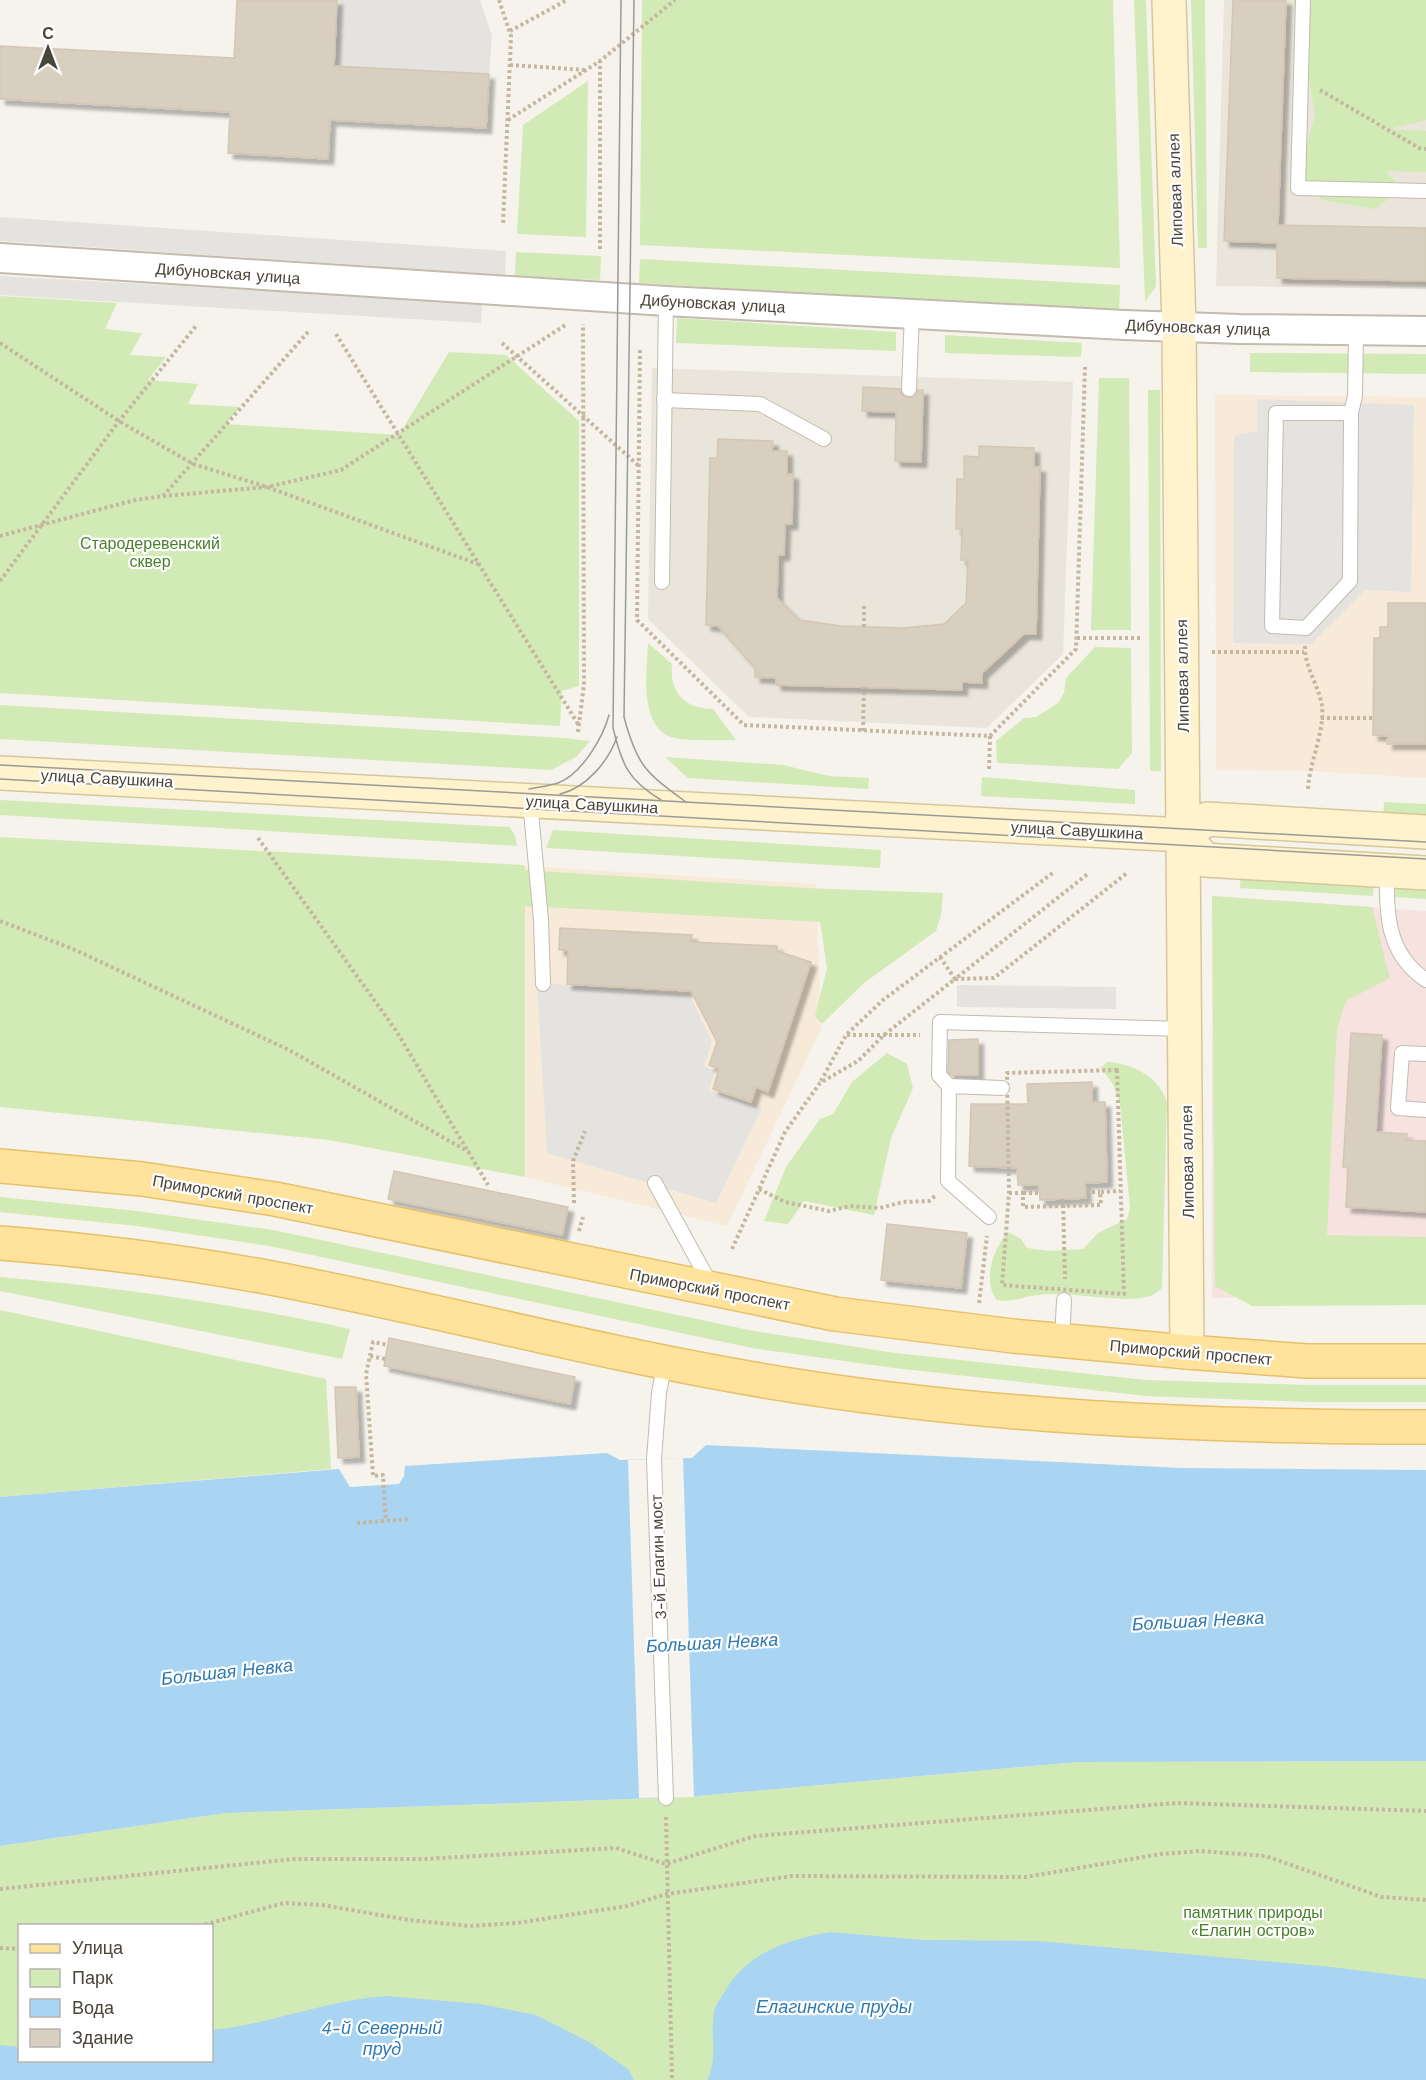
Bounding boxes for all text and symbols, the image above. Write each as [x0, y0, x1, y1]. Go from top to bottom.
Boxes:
north arrow [18, 18, 78, 78]
text: С [42, 24, 54, 43]
street label: Липовая аллея [1164, 133, 1187, 247]
street label: Дибуновская улица [155, 259, 301, 288]
street label: Дибуновская улица [640, 290, 786, 317]
street label: Дибуновская улица [1125, 315, 1271, 340]
park label: Стародеревенский сквер [80, 534, 220, 571]
street label: Липовая аллея [1172, 619, 1193, 733]
street label: улица Савушкина [40, 766, 174, 791]
street label: улица Савушкина [525, 792, 659, 817]
street label: улица Савушкина [1010, 818, 1144, 843]
street label: Липовая аллея [1177, 1105, 1198, 1219]
street label: Приморский проспект [151, 1171, 315, 1218]
street label: Приморский проспект [628, 1265, 792, 1314]
street label: Приморский проспект [1109, 1336, 1274, 1369]
street label: 3-й Елагин мост [647, 1493, 670, 1620]
water label: Большая Невка [1131, 1607, 1265, 1634]
water label: Большая Невка [645, 1629, 779, 1656]
water label: Большая Невка [160, 1654, 294, 1689]
park label: памятник природы «Елагин остров» [1183, 1903, 1323, 1940]
legend [18, 1924, 213, 2062]
text: Улица [72, 1937, 124, 1958]
text: Парк [72, 1967, 113, 1988]
water label: Елагинские пруды [756, 1996, 912, 2017]
text: Вода [72, 1997, 115, 2018]
water label: 4-й Северный пруд [322, 2017, 442, 2059]
text: Здание [72, 2027, 133, 2048]

